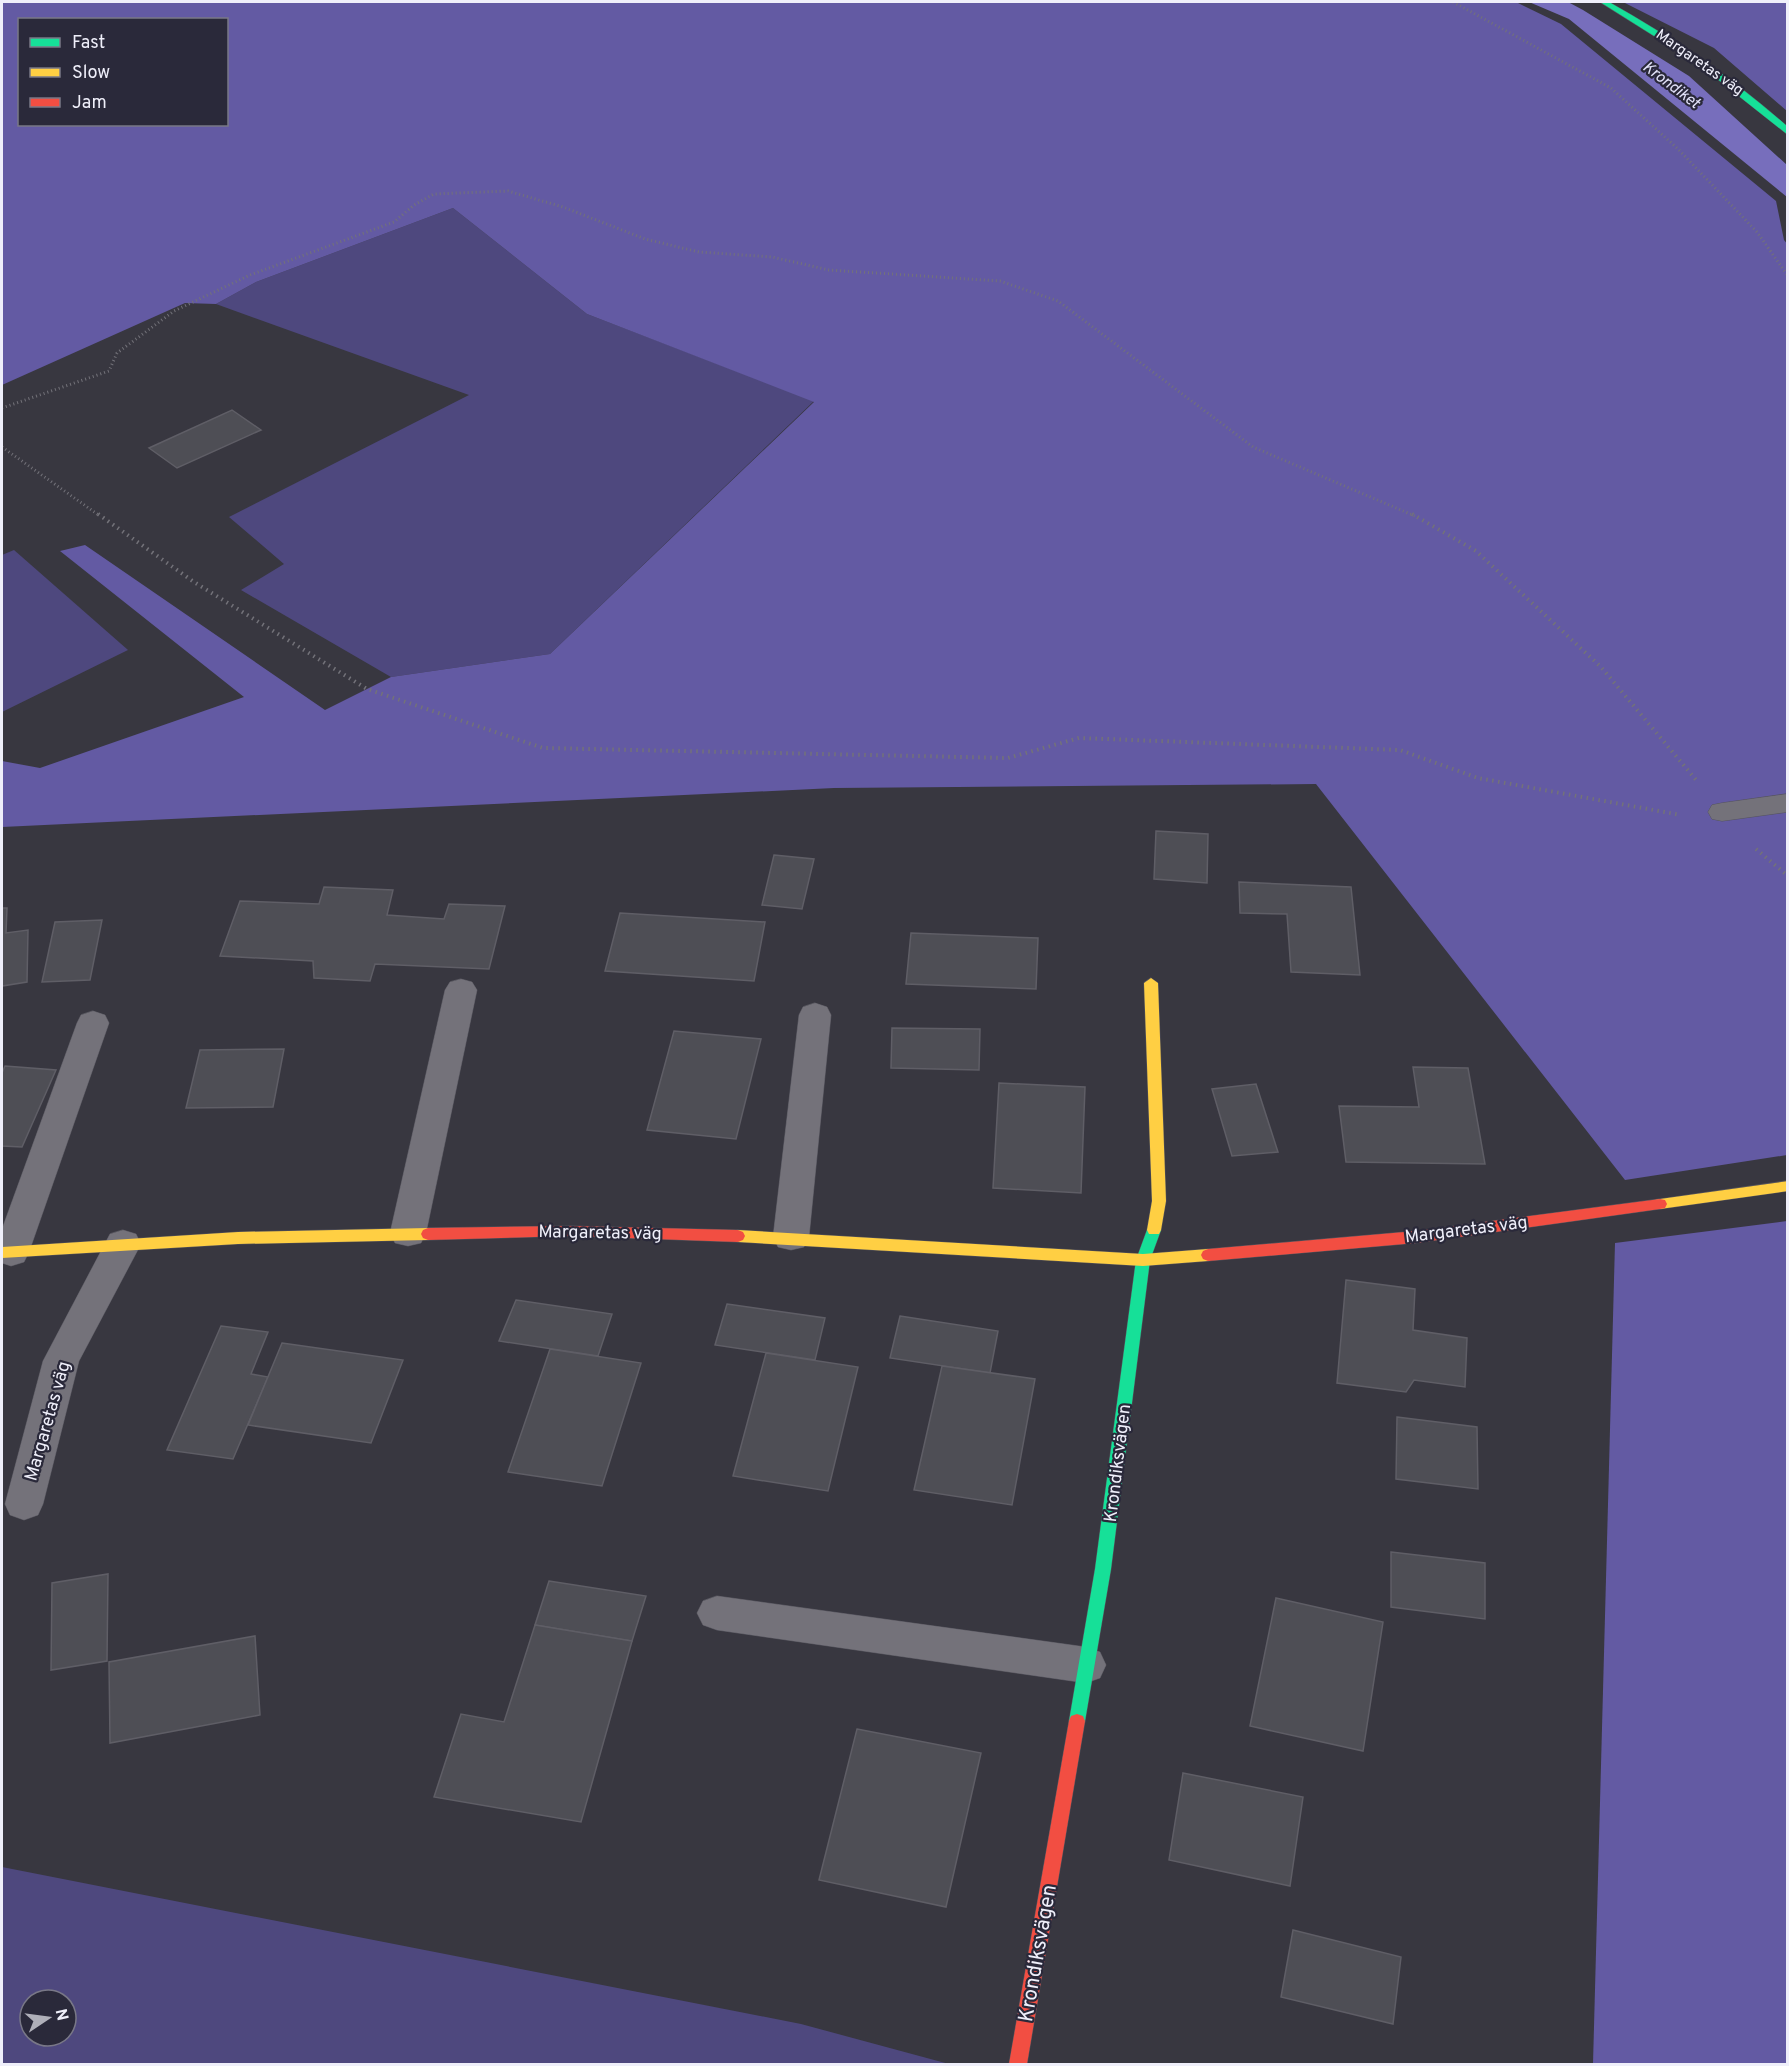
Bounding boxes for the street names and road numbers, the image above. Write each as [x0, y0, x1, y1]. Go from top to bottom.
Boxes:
street label: Margaretas väg [1652, 26, 1747, 101]
street label: Margaretas väg [1404, 1212, 1529, 1249]
street label: Margaretas väg [538, 1221, 662, 1246]
street label: Margaretas väg [20, 1359, 77, 1484]
street label: Krondiksvägen [1100, 1403, 1137, 1524]
street label: Krondiksvägen [1013, 1882, 1064, 2024]

